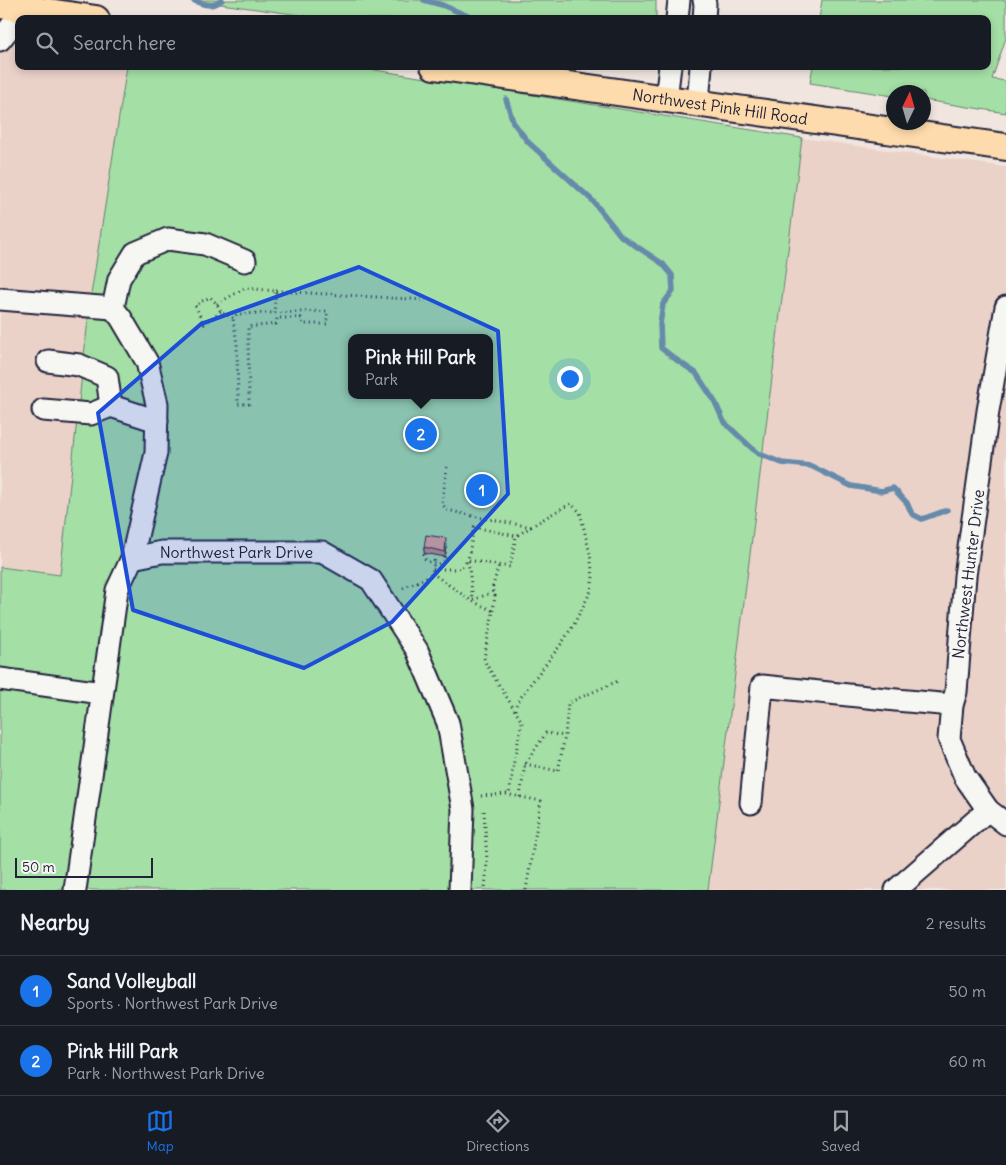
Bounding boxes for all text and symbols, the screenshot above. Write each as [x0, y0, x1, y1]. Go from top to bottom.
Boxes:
search box [15, 15, 991, 70]
icon: search [33, 29, 61, 57]
text: Search here [73, 31, 176, 55]
street label: Northwest Pink Hill Road [631, 84, 809, 129]
north arrow [886, 85, 931, 130]
popup [348, 334, 493, 399]
text: Pink Hill Park [365, 345, 476, 369]
your location [557, 366, 583, 392]
text: Park [365, 369, 398, 389]
pin: 2 [405, 415, 437, 453]
pin: 1 [466, 471, 498, 509]
street label: Northwest Hunter Drive [948, 488, 988, 660]
street label: Northwest Park Drive [160, 542, 313, 562]
scale bar [15, 855, 152, 878]
text: 50 m [22, 858, 55, 876]
text: Nearby [20, 909, 90, 936]
text: 2 results [926, 913, 986, 933]
text: Sand Volleyball [67, 969, 196, 993]
text: 1 [33, 981, 39, 1001]
text: 50 m [948, 981, 986, 1001]
text: Sports · Northwest Park Drive [67, 993, 278, 1013]
text: Pink Hill Park [67, 1039, 178, 1063]
text: 2 [32, 1051, 40, 1071]
text: 60 m [948, 1051, 986, 1071]
text: Park · Northwest Park Drive [67, 1063, 265, 1083]
tab: Map [146, 1107, 174, 1155]
tab: Directions [466, 1107, 529, 1155]
tab: Saved [822, 1107, 860, 1155]

